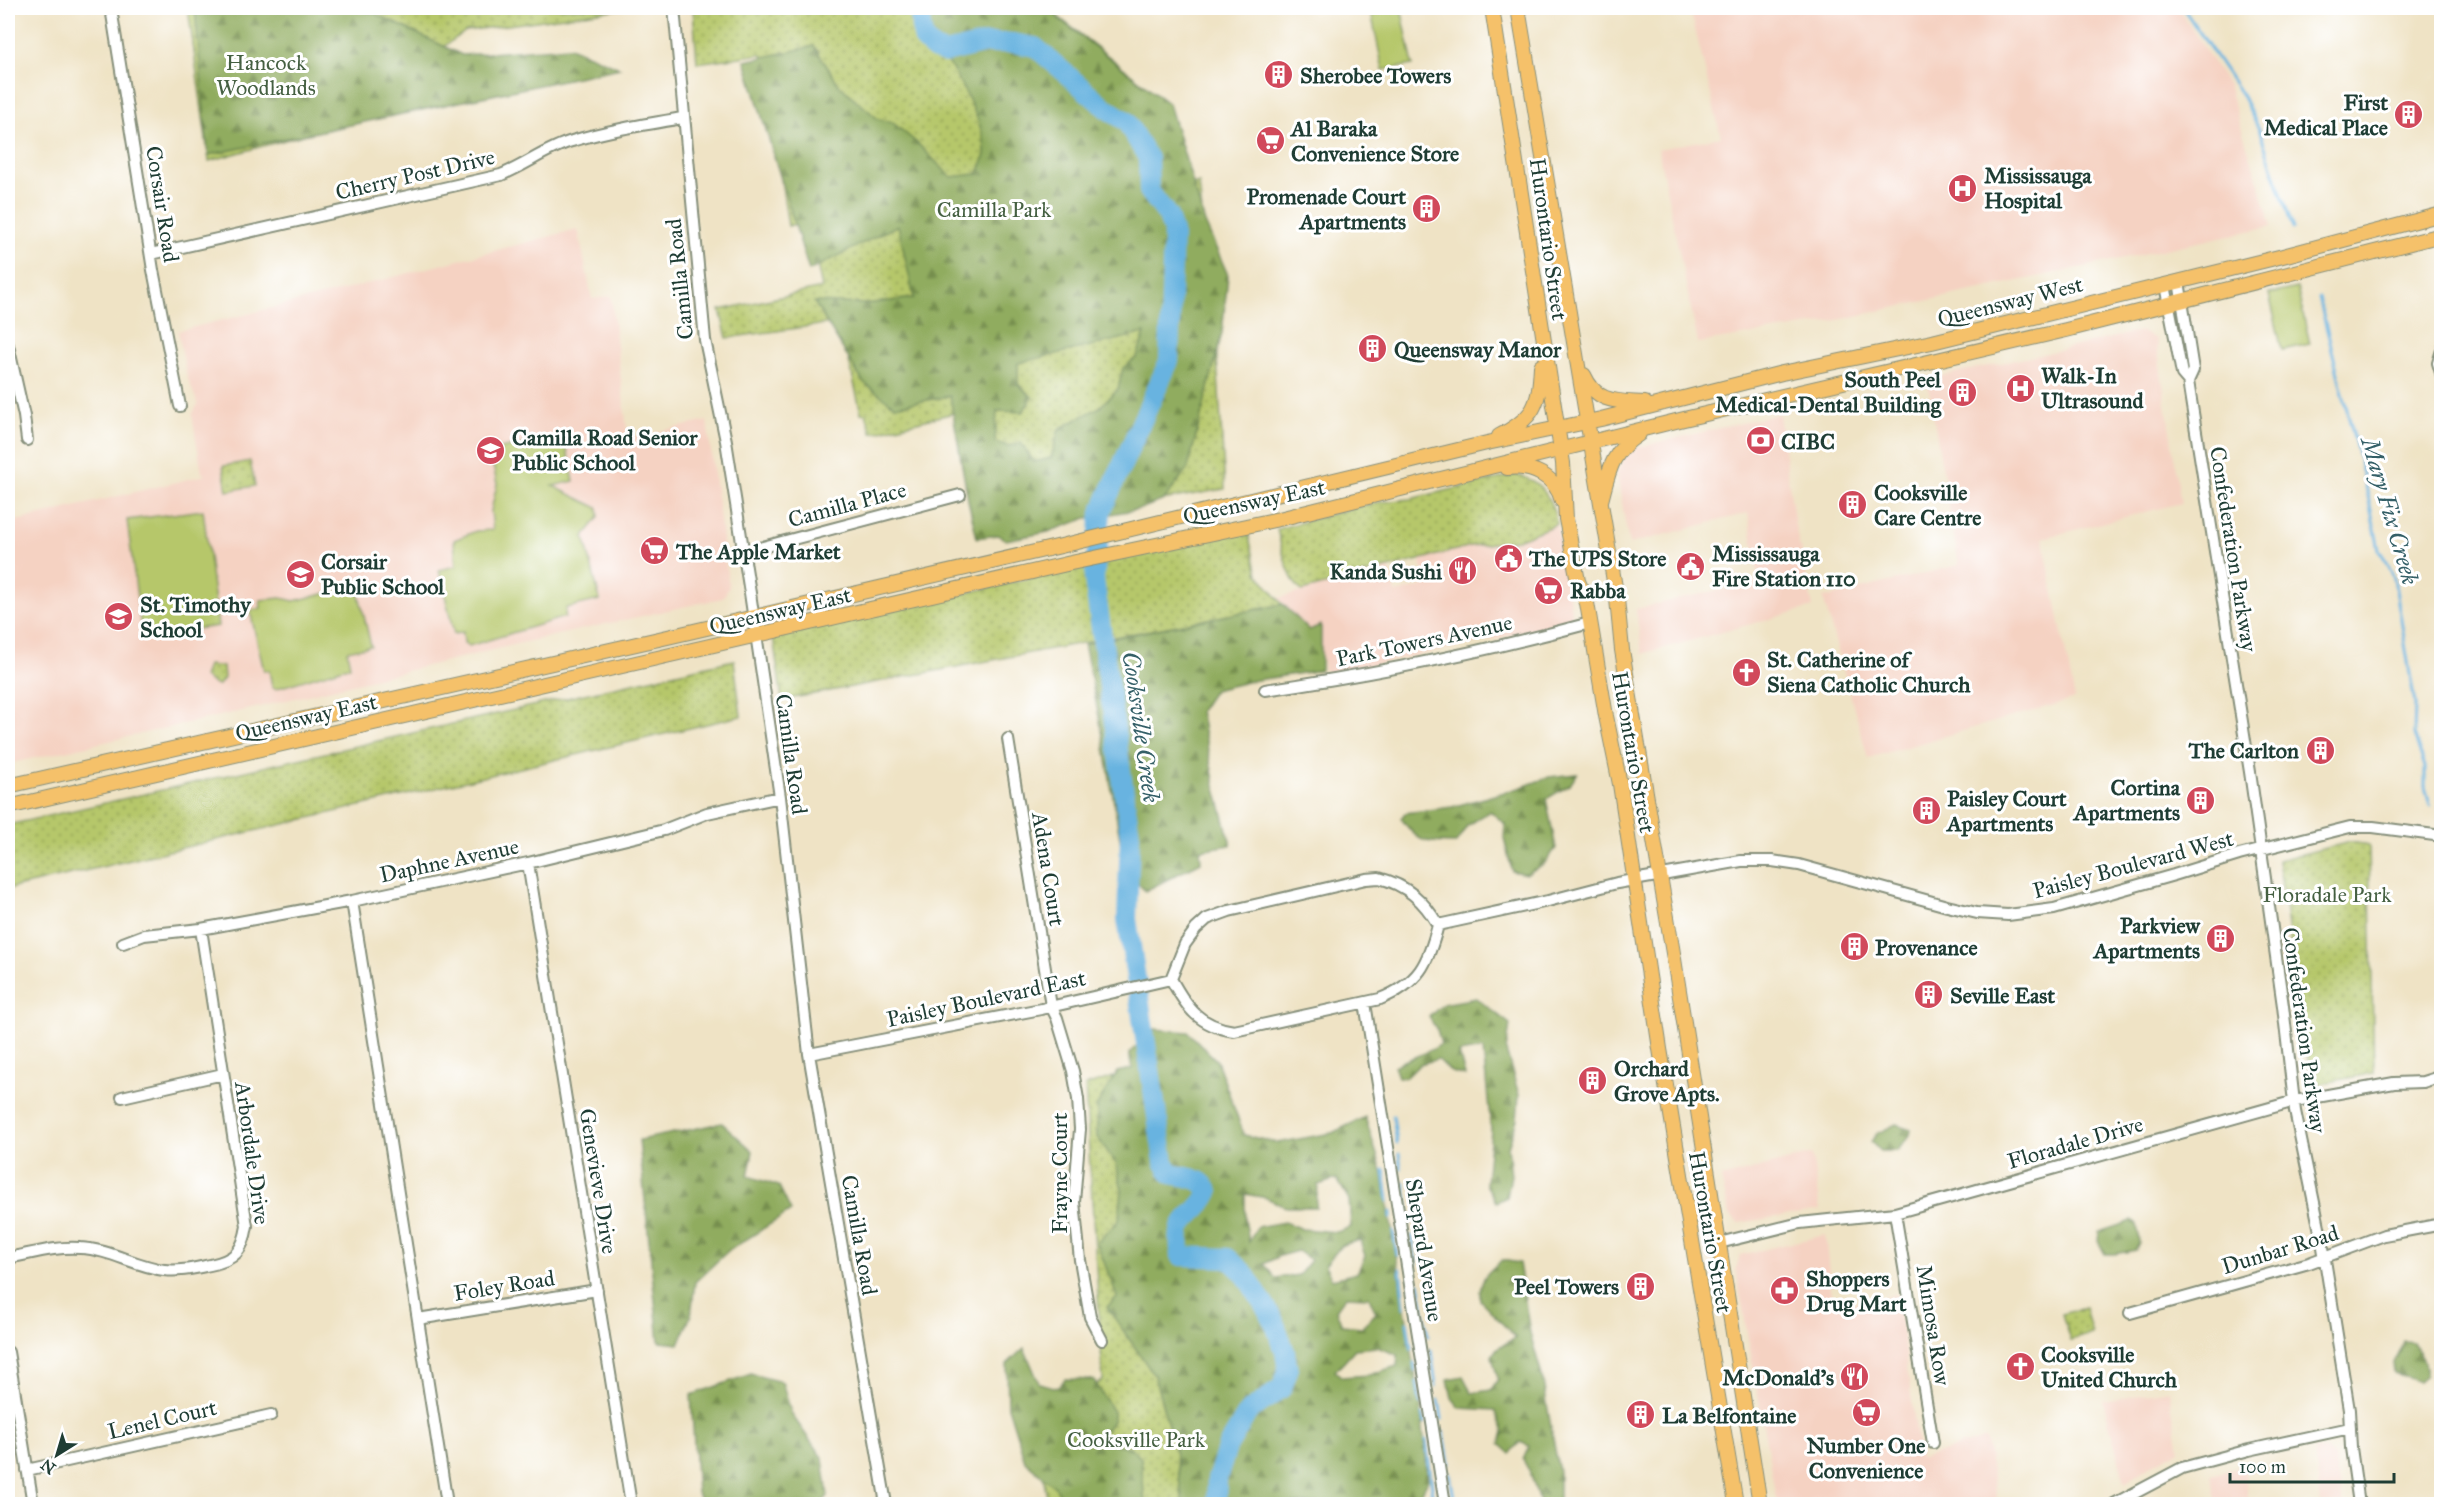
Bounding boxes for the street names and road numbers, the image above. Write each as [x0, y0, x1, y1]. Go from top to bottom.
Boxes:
street label: Cherry Post Drive [333, 143, 497, 206]
street label: Corsair Road [140, 144, 185, 264]
street label: Hurontario Street [1524, 156, 1573, 322]
street label: Camilla Road [660, 217, 699, 341]
street label: Queensway West [1935, 270, 2086, 333]
street label: Confederation Parkway [2204, 445, 2263, 654]
street label: Queensway East [1180, 473, 1328, 530]
street label: Camilla Place [785, 476, 909, 533]
street label: Queensway East [707, 581, 854, 640]
street label: Park Towers Avenue [1334, 609, 1515, 672]
street label: Hurontario Street [1606, 669, 1661, 835]
street label: Queensway East [233, 688, 380, 747]
street label: Camilla Road [770, 692, 813, 816]
street label: Adena Court [1026, 809, 1071, 928]
street label: Paisley Boulevard West [2030, 825, 2237, 904]
street label: Daphne Avenue [377, 833, 521, 888]
street label: Confederation Parkway [2277, 926, 2332, 1135]
street label: Paisley Boulevard East [884, 964, 1088, 1033]
street label: Arbordale Drive [229, 1079, 276, 1226]
street label: Genevieve Drive [574, 1106, 623, 1256]
street label: Floradale Drive [2004, 1110, 2146, 1175]
street label: Frayne Court [1046, 1112, 1073, 1234]
street label: Hurontario Street [1683, 1149, 1738, 1315]
street label: Camilla Road [836, 1173, 883, 1297]
street label: Shepard Avenue [1400, 1177, 1449, 1323]
street label: Dunbar Road [2218, 1219, 2342, 1280]
street label: Mimosa Row [1911, 1263, 1956, 1388]
street label: Foley Road [452, 1264, 557, 1307]
street label: Lenel Court [105, 1394, 220, 1445]

